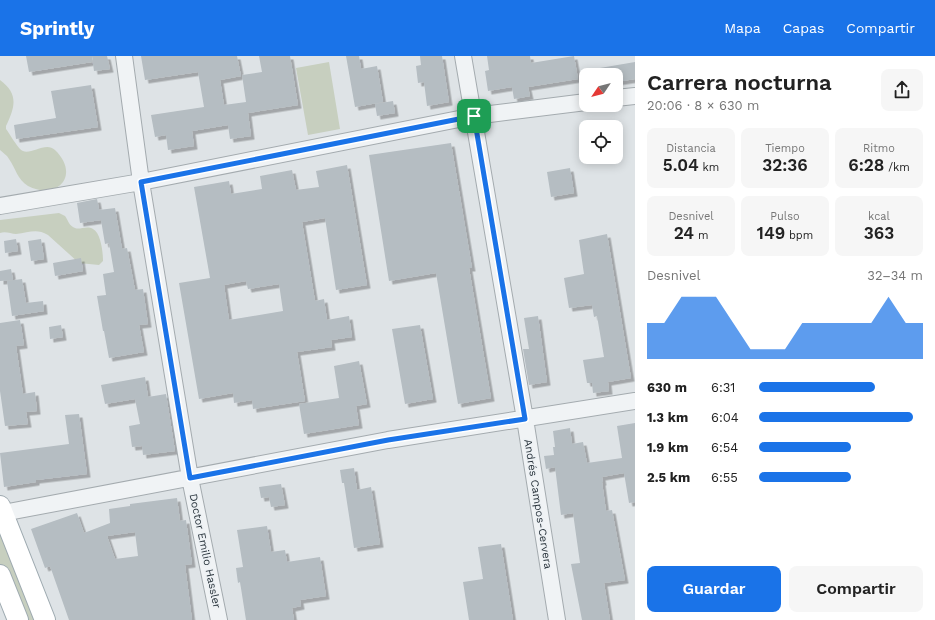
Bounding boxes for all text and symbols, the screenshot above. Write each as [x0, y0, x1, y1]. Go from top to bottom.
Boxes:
text: Sprintly [20, 17, 94, 40]
text: Mapa [724, 20, 761, 36]
text: Capas [783, 20, 824, 36]
text: Compartir [846, 20, 915, 36]
north arrow [579, 68, 623, 112]
map controls [579, 68, 623, 164]
button: share [881, 69, 923, 111]
text: Carrera nocturna [647, 70, 832, 95]
text: 20:06 · 8 × 630 m [647, 98, 759, 113]
pin [457, 99, 491, 133]
icon: arrive [463, 105, 485, 127]
button: locate [579, 120, 623, 164]
text: Distancia [666, 142, 716, 155]
text: Tiempo [765, 142, 805, 155]
text: Ritmo [863, 142, 895, 155]
text: 5.04 [663, 155, 699, 175]
text: 32:36 [762, 155, 808, 175]
text: 6:28 [848, 155, 884, 175]
text: km [699, 161, 719, 174]
text: /km [884, 161, 910, 174]
text: Desnivel [668, 210, 714, 223]
text: Pulso [770, 210, 800, 223]
text: kcal [868, 210, 890, 223]
text: 24 [674, 223, 694, 243]
text: 149 [757, 223, 785, 243]
text: 363 [864, 223, 894, 243]
text: m [694, 229, 708, 242]
text: bpm [785, 229, 813, 242]
text: Desnivel [647, 268, 700, 283]
text: 32–34 m [867, 268, 923, 283]
text: 630 m [647, 380, 687, 395]
text: 6:31 [711, 380, 735, 395]
text: 1.3 km [647, 410, 688, 425]
text: 6:04 [711, 410, 739, 425]
street label: Andrés Campos-Cervera [521, 438, 555, 570]
text: 1.9 km [647, 440, 688, 455]
text: 6:54 [711, 440, 738, 455]
text: 2.5 km [647, 470, 690, 485]
text: 6:55 [711, 470, 738, 485]
street label: Doctor Emilio Hassler [186, 492, 224, 610]
button: Guardar [647, 566, 781, 612]
button: Compartir [789, 566, 923, 612]

